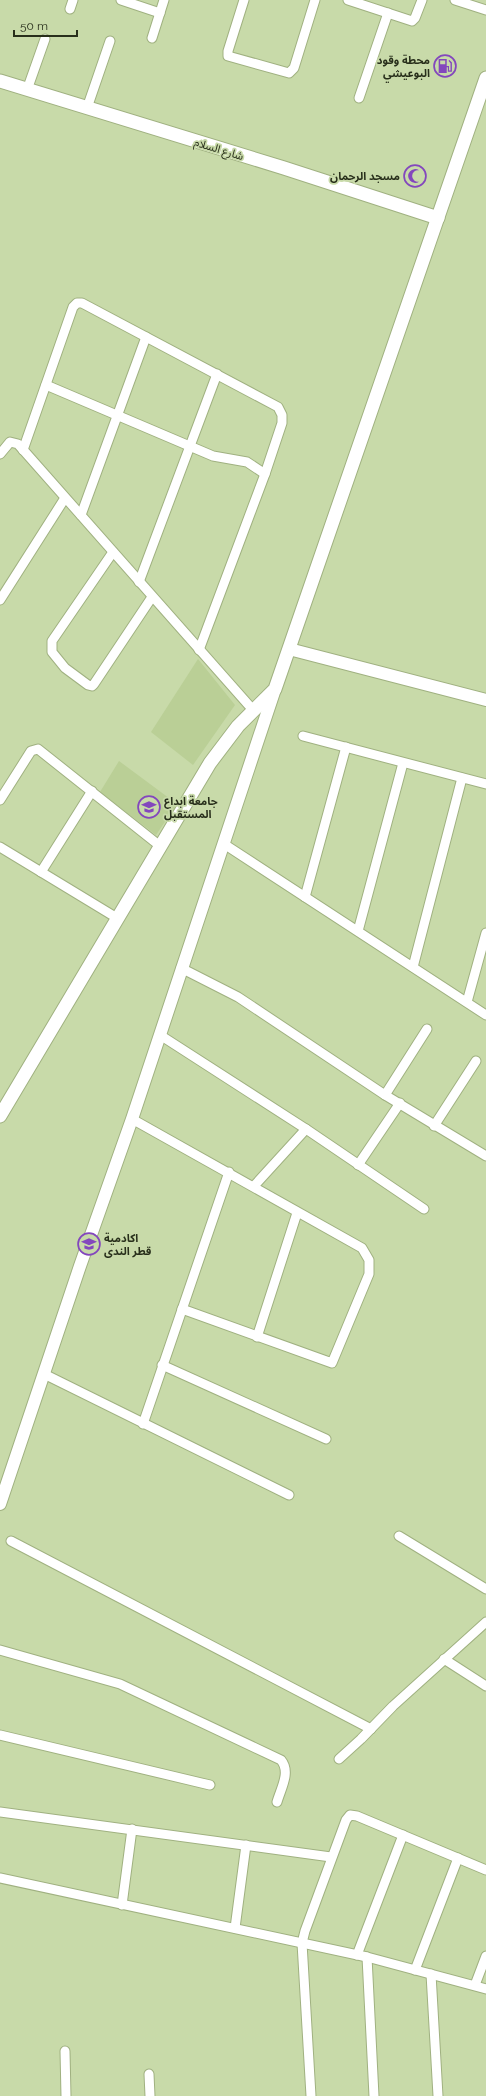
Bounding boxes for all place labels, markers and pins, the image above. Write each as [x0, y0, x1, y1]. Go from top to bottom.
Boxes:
fuel station icon: محطة وقود البوعيشي [432, 53, 458, 79]
place label: محطة وقود البوعيشي [377, 54, 430, 83]
mosque icon: مسجد الرحمان [402, 163, 428, 189]
place label: مسجد الرحمان [330, 170, 400, 183]
school or university icon: جامعة ابداع المستقبل [136, 794, 162, 820]
place label: جامعة ابداع المستقبل [164, 795, 218, 821]
school or university icon: اكادمية قطر الندى [76, 1231, 102, 1257]
place label: اكادمية قطر الندى [104, 1232, 152, 1258]

